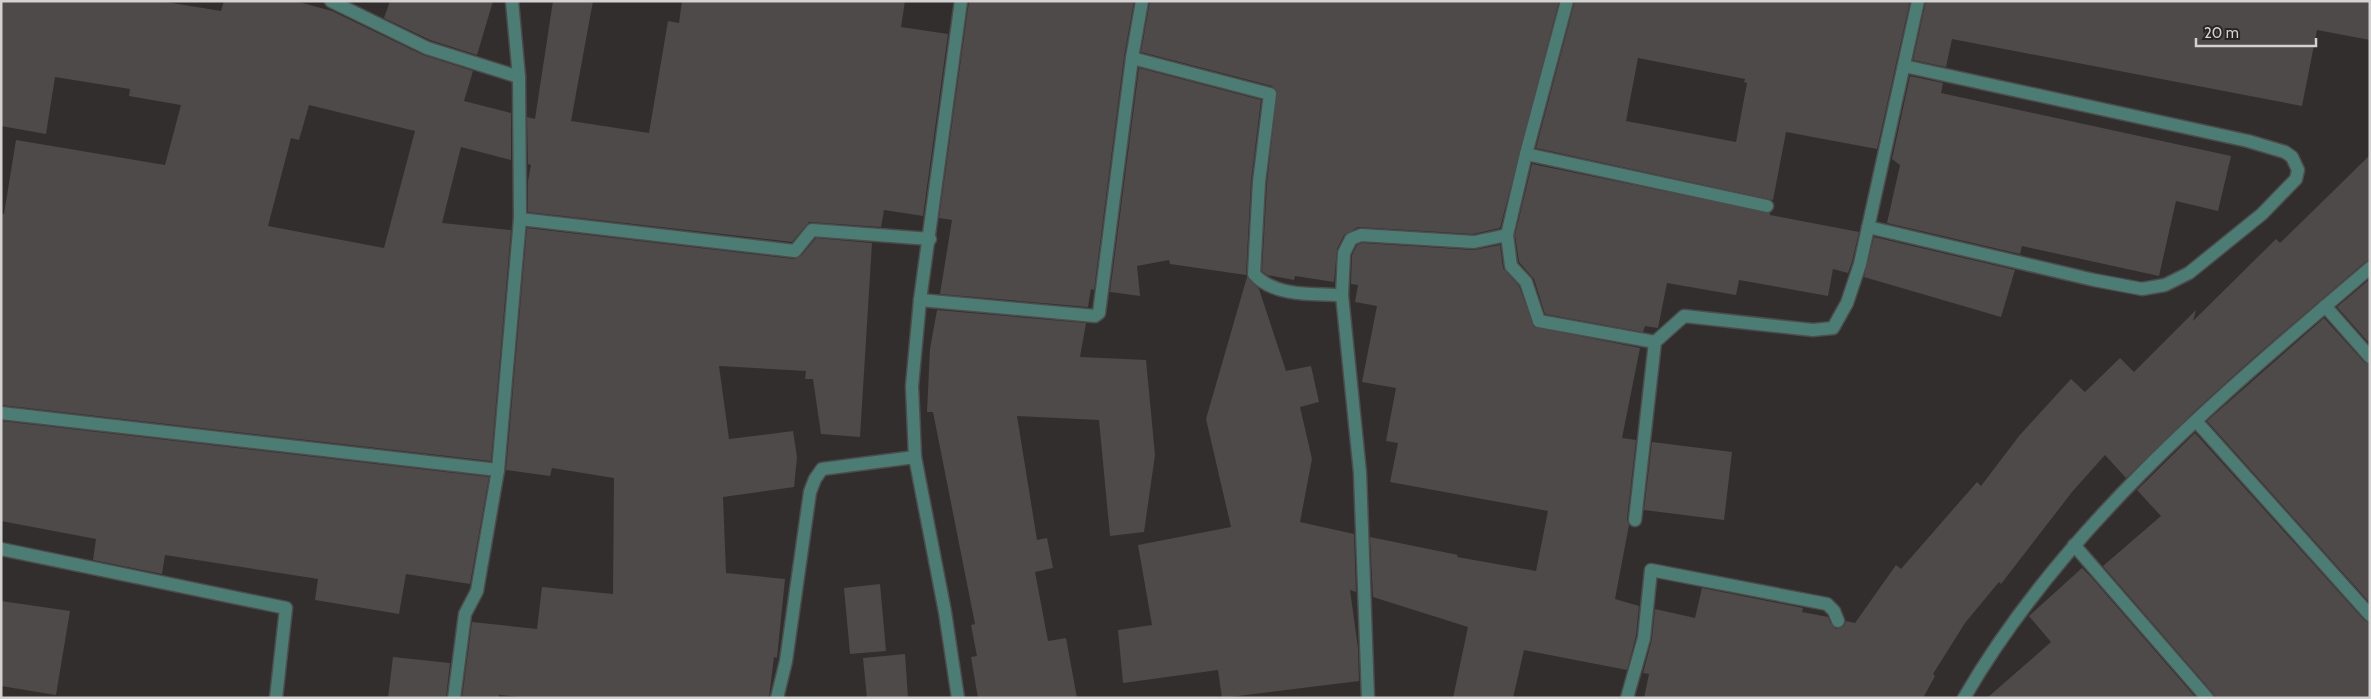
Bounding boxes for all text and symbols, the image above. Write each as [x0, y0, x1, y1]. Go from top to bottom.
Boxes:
scale bar [2196, 15, 2316, 47]
text: 20 m [2204, 24, 2239, 42]

